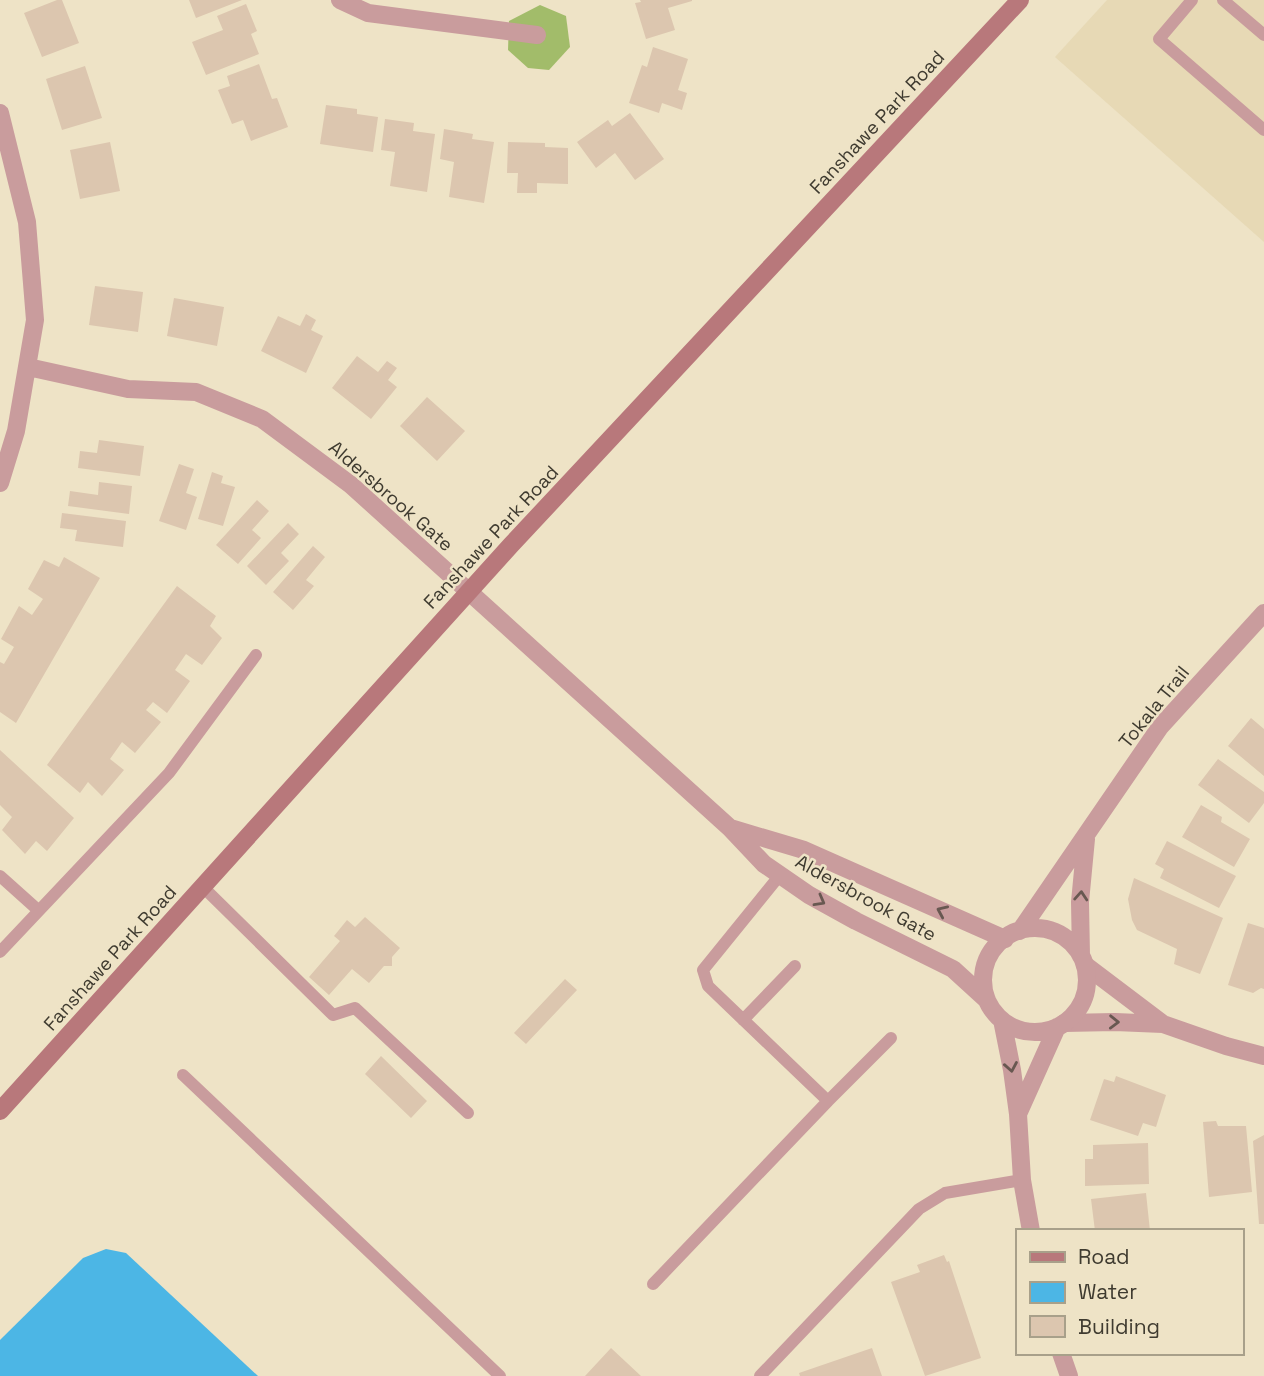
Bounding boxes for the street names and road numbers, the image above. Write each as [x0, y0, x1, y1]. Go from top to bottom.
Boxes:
street label: Fanshawe Park Road [804, 45, 950, 199]
street label: Aldersbrook Gate [323, 435, 459, 557]
street label: Fanshawe Park Road [418, 460, 564, 614]
street label: Tokala Trail [1113, 661, 1195, 753]
street label: Aldersbrook Gate [791, 849, 941, 947]
street label: Fanshawe Park Road [38, 880, 182, 1036]

